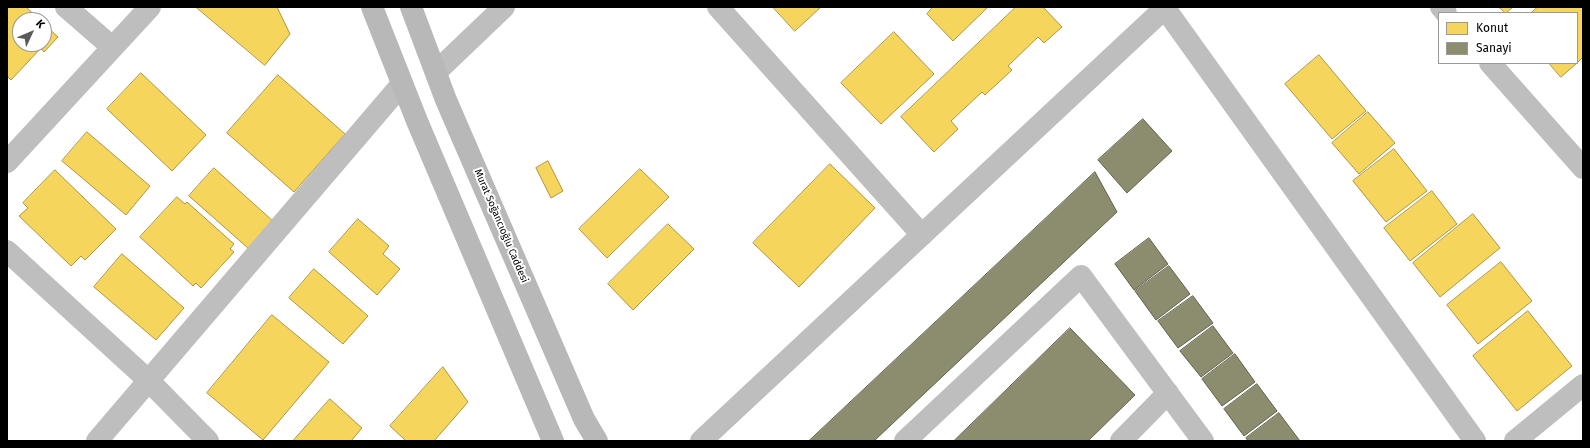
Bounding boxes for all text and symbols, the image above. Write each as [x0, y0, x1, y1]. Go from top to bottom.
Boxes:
north arrow [12, 12, 52, 52]
legend [1438, 12, 1578, 64]
text: K [33, 17, 47, 31]
text: Konut [1476, 21, 1508, 35]
text: Sanayi [1476, 41, 1512, 55]
street label: Murat Soğancıoğlu Caddesi [472, 167, 530, 285]

